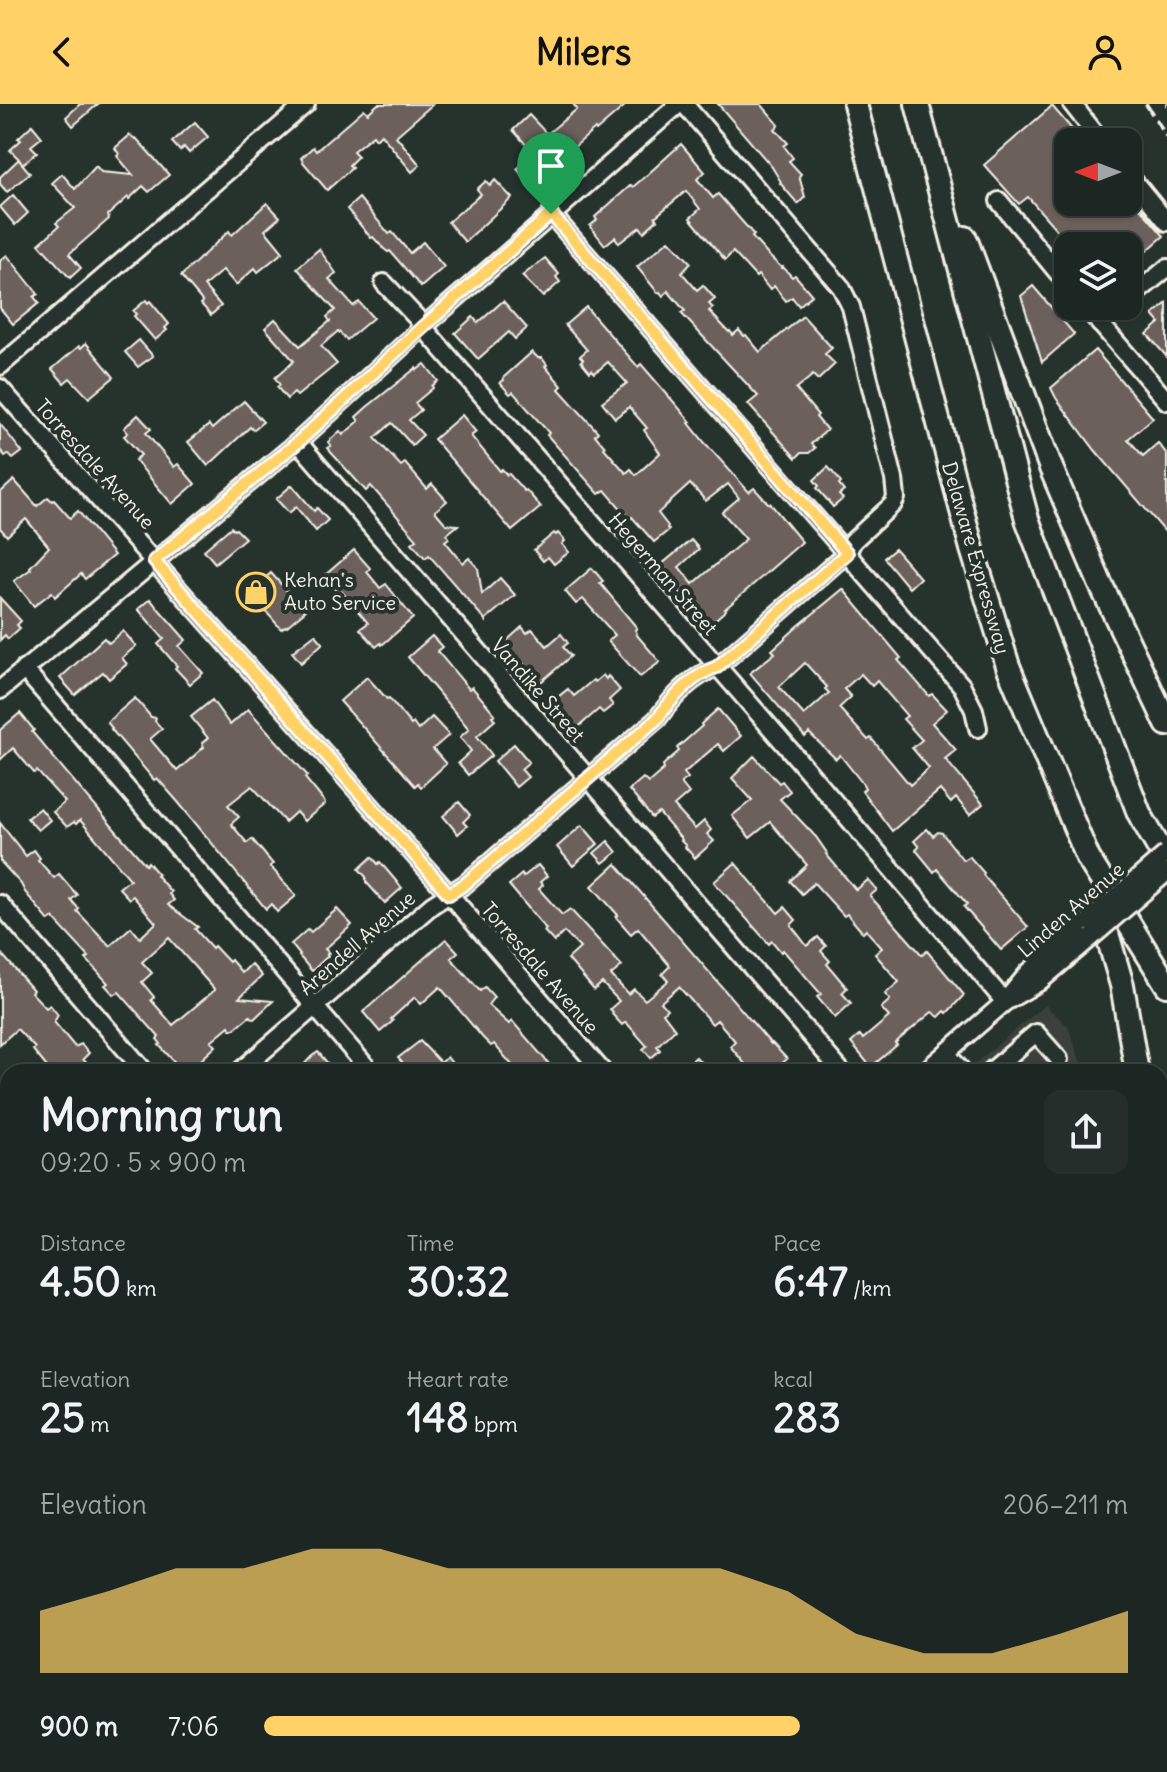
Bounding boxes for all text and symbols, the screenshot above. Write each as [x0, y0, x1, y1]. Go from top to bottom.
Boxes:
icon: back [40, 30, 84, 74]
text: Milers [536, 30, 631, 75]
icon: person [1083, 30, 1127, 74]
north arrow [1054, 128, 1142, 216]
map controls [1054, 128, 1142, 320]
pin [517, 132, 585, 214]
icon: arrive [529, 144, 573, 188]
button: layers [1054, 232, 1142, 320]
street label: Torresdale Avenue [30, 394, 160, 534]
street label: Delaware Expressway [937, 459, 1016, 657]
street label: Hegerman Street [603, 507, 723, 640]
place label: Kehan's Auto Service [284, 567, 396, 615]
shop icon: Kehan's Auto Service [235, 571, 277, 613]
street label: Vandike Street [486, 632, 591, 747]
street label: Linden Avenue [1012, 857, 1129, 963]
street label: Arendell Avenue [293, 885, 420, 1000]
street label: Torresdale Avenue [476, 897, 604, 1039]
text: Morning run [40, 1088, 283, 1143]
button: share [1044, 1090, 1128, 1174]
text: 09:20 · 5 × 900 m [40, 1146, 246, 1179]
text: Distance [40, 1229, 126, 1257]
text: Time [407, 1229, 454, 1257]
text: Pace [773, 1229, 821, 1257]
text: 4.50 [40, 1257, 121, 1307]
text: 30:32 [407, 1257, 509, 1307]
text: 6:47 [773, 1257, 848, 1307]
text: km [121, 1274, 157, 1302]
text: /km [848, 1274, 892, 1302]
text: Elevation [40, 1365, 130, 1393]
text: Heart rate [407, 1365, 509, 1393]
text: kcal [773, 1365, 813, 1393]
text: 25 [40, 1393, 85, 1443]
text: 148 [407, 1393, 469, 1443]
text: 283 [773, 1393, 841, 1443]
text: m [85, 1410, 109, 1438]
text: bpm [469, 1410, 518, 1438]
text: Elevation [40, 1488, 147, 1521]
text: 206–211 m [1003, 1488, 1128, 1521]
text: 900 m [40, 1710, 118, 1743]
text: 7:06 [168, 1710, 219, 1743]

